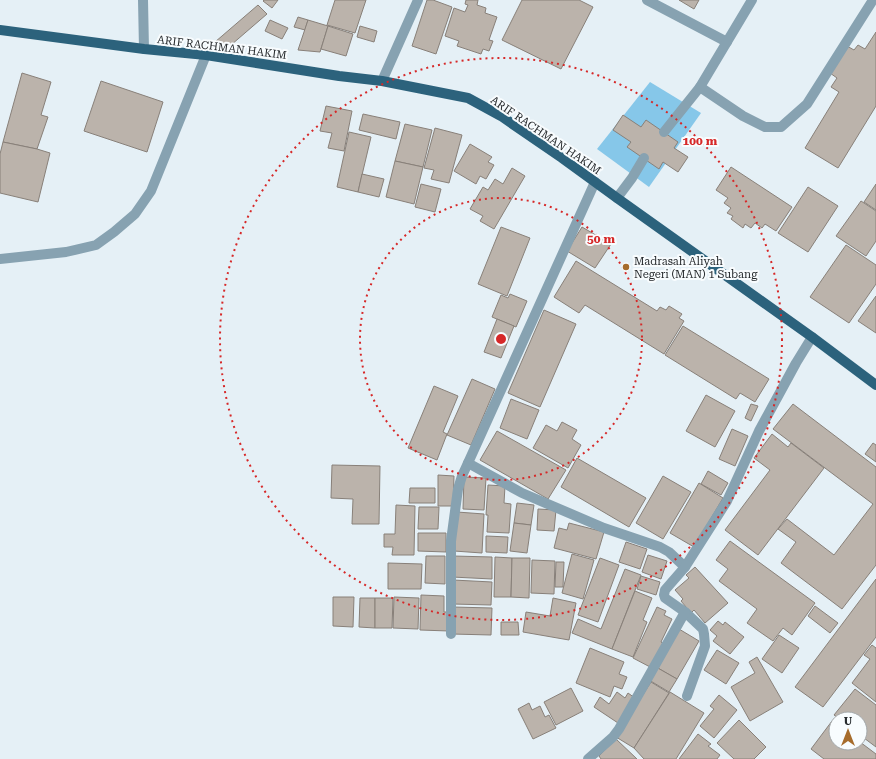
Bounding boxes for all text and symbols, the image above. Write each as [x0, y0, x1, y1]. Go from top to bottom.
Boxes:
street label: ARIF RACHMAN HAKIM [156, 33, 287, 62]
street label: ARIF RACHMAN HAKIM [488, 94, 603, 177]
text: 100 m [683, 134, 718, 148]
text: 50 m [587, 232, 615, 246]
place label: Madrasah Aliyah Negeri (MAN) 1 Subang [634, 255, 758, 281]
marker: Madrasah Aliyah Negeri (MAN) 1 Subang [621, 262, 631, 272]
centre of rings [494, 332, 508, 346]
north arrow [828, 711, 868, 751]
text: U [844, 715, 853, 728]

